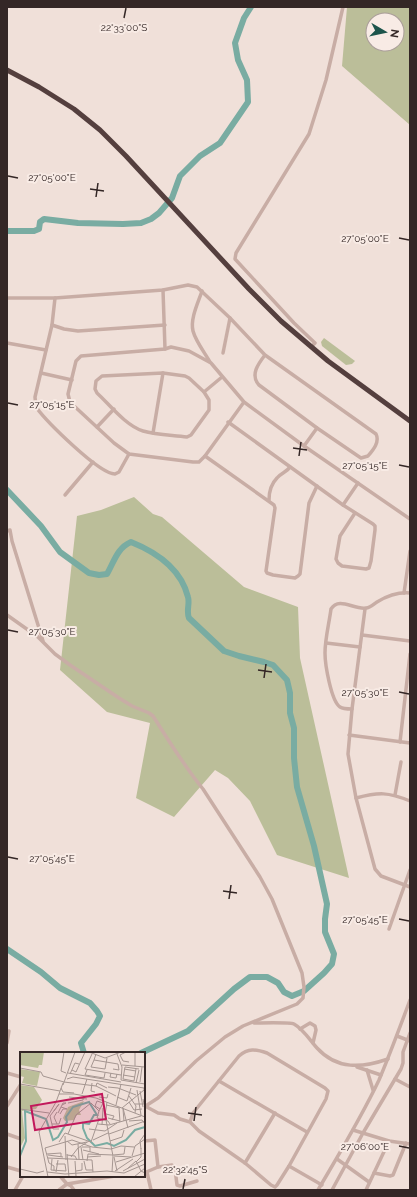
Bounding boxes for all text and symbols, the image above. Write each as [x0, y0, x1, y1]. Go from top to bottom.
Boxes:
north arrow [365, 12, 405, 52]
text: 22°33'00"S [101, 22, 147, 33]
text: N [387, 28, 401, 39]
text: 27°05'00"E [28, 172, 76, 183]
text: 27°05'00"E [341, 233, 389, 244]
text: 27°05'15"E [29, 399, 75, 410]
text: 27°05'15"E [342, 460, 388, 471]
text: 27°05'30"E [29, 626, 75, 637]
text: 27°05'30"E [342, 687, 388, 698]
text: 27°05'45"E [29, 853, 75, 864]
text: 27°05'45"E [342, 914, 388, 925]
inset map [20, 1052, 145, 1177]
text: 27°06'00"E [341, 1141, 389, 1152]
text: 22°32'45"S [163, 1164, 207, 1175]

